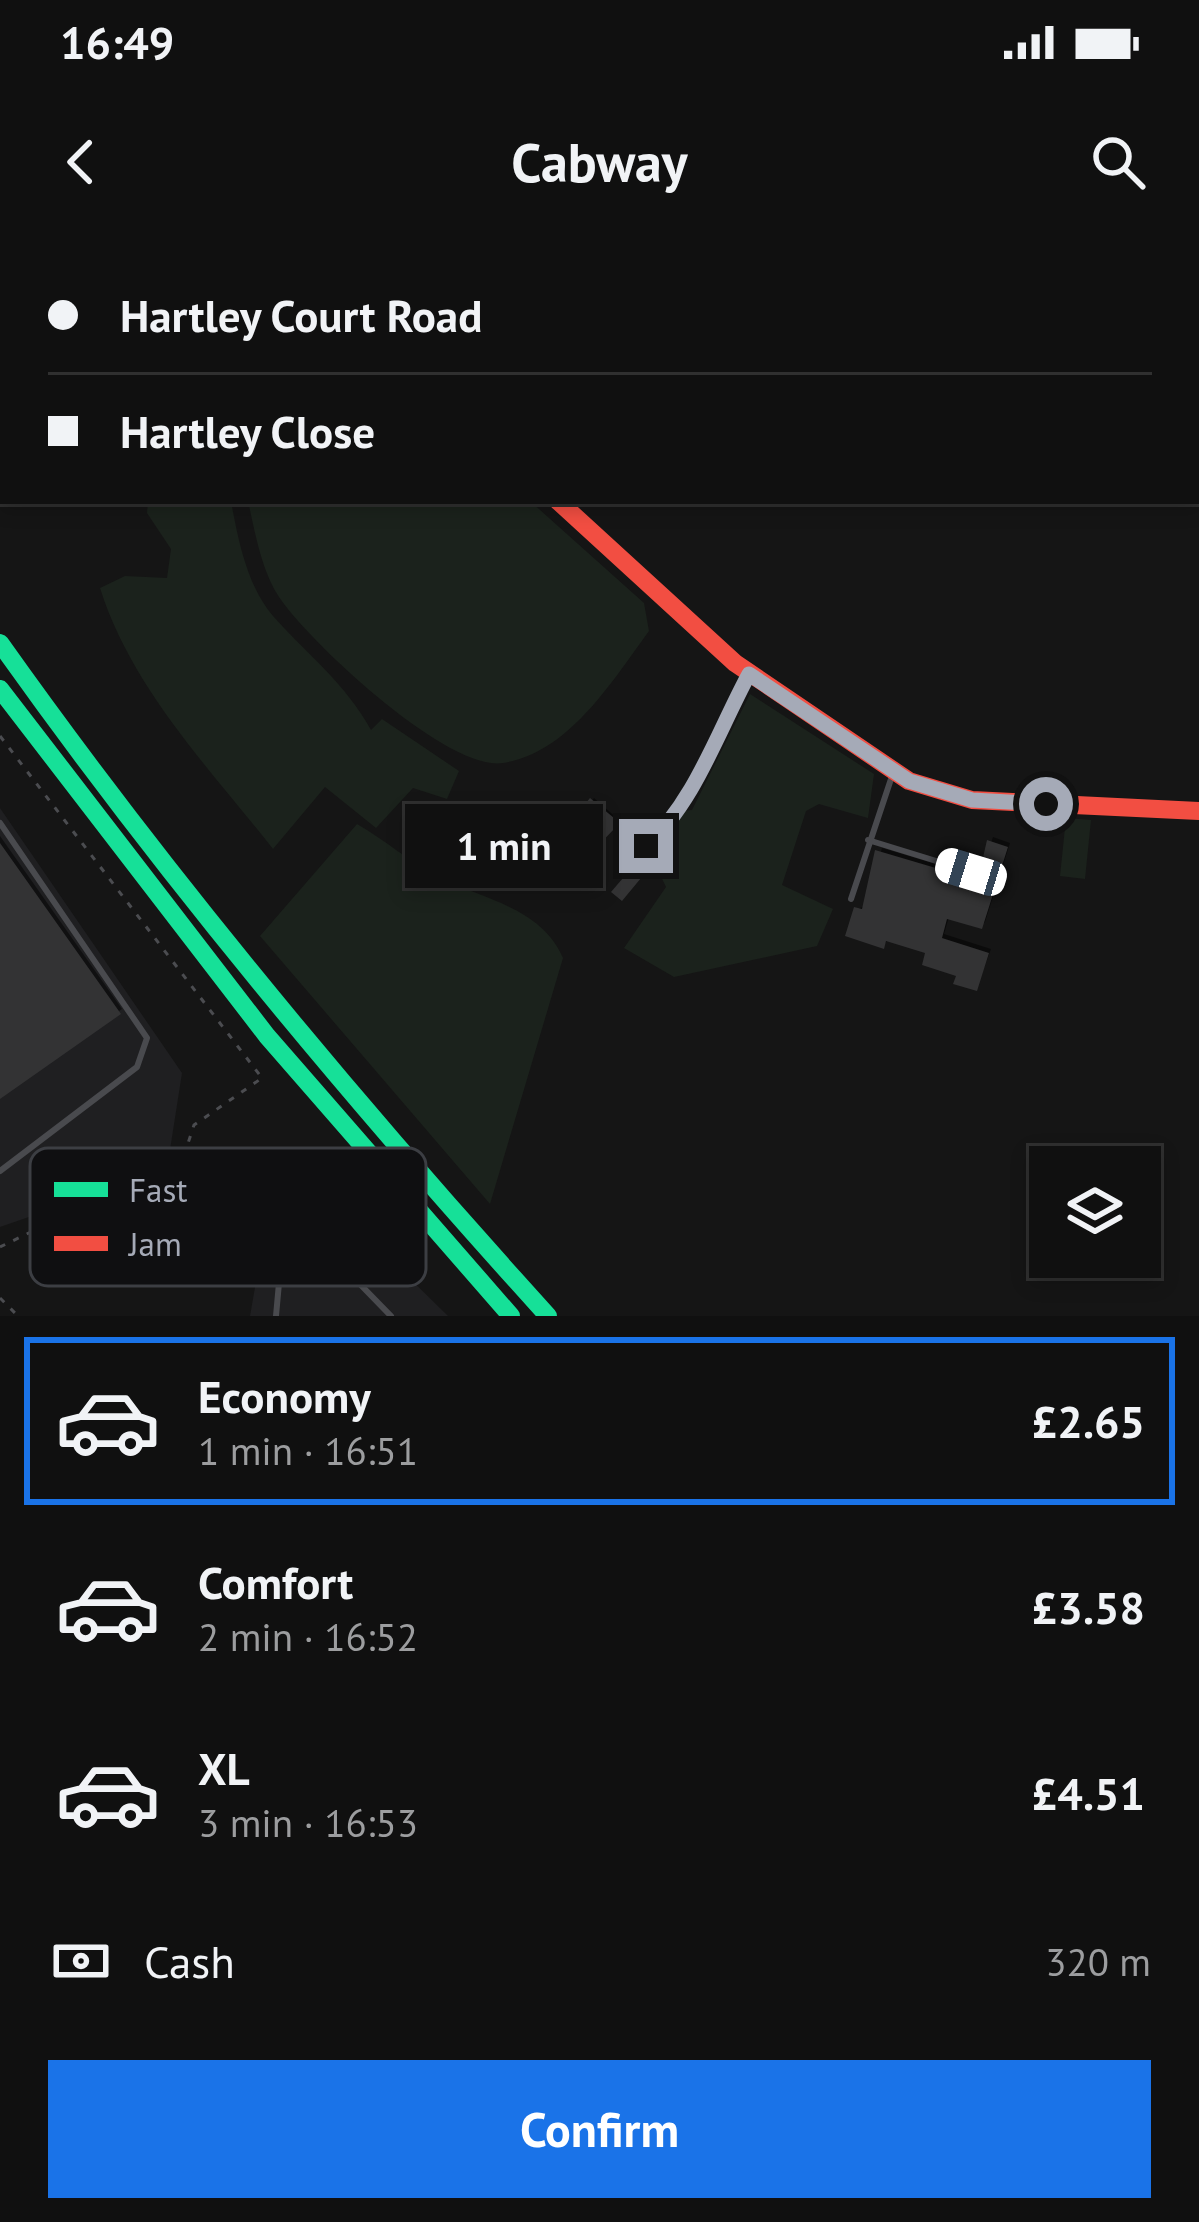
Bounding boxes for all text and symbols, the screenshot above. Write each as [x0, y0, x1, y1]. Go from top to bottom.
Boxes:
text: 16:49 [60, 13, 174, 71]
text: Cabway [511, 127, 688, 197]
icon: back [48, 129, 114, 195]
icon: search [1085, 129, 1151, 195]
text: Hartley Court Road [120, 286, 482, 344]
text: Hartley Close [120, 402, 375, 460]
route start [1019, 777, 1073, 831]
callout: 1 min [406, 804, 604, 888]
route end [619, 819, 673, 873]
text: 1 min [456, 820, 552, 871]
car [931, 844, 1011, 900]
map controls [1029, 1146, 1161, 1278]
button: layers [1029, 1146, 1161, 1278]
legend [30, 1148, 426, 1286]
text: Fast [129, 1168, 188, 1211]
text: Jam [127, 1222, 182, 1265]
icon: car [54, 1367, 162, 1475]
text: Economy [198, 1367, 371, 1425]
text: £2.65 [1032, 1392, 1145, 1450]
text: 1 min · 16:51 [198, 1425, 418, 1476]
icon: car [54, 1553, 162, 1661]
text: Comfort [198, 1553, 353, 1611]
text: £3.58 [1032, 1578, 1145, 1636]
text: 2 min · 16:52 [198, 1611, 418, 1662]
icon: car [54, 1739, 162, 1847]
text: XL [198, 1739, 250, 1797]
text: £4.51 [1032, 1764, 1145, 1822]
text: 3 min · 16:53 [198, 1797, 418, 1848]
icon: cash [48, 1928, 114, 1994]
text: Cash [144, 1932, 235, 1990]
text: 320 m [1045, 1936, 1151, 1987]
button: Confirm [48, 2060, 1151, 2198]

